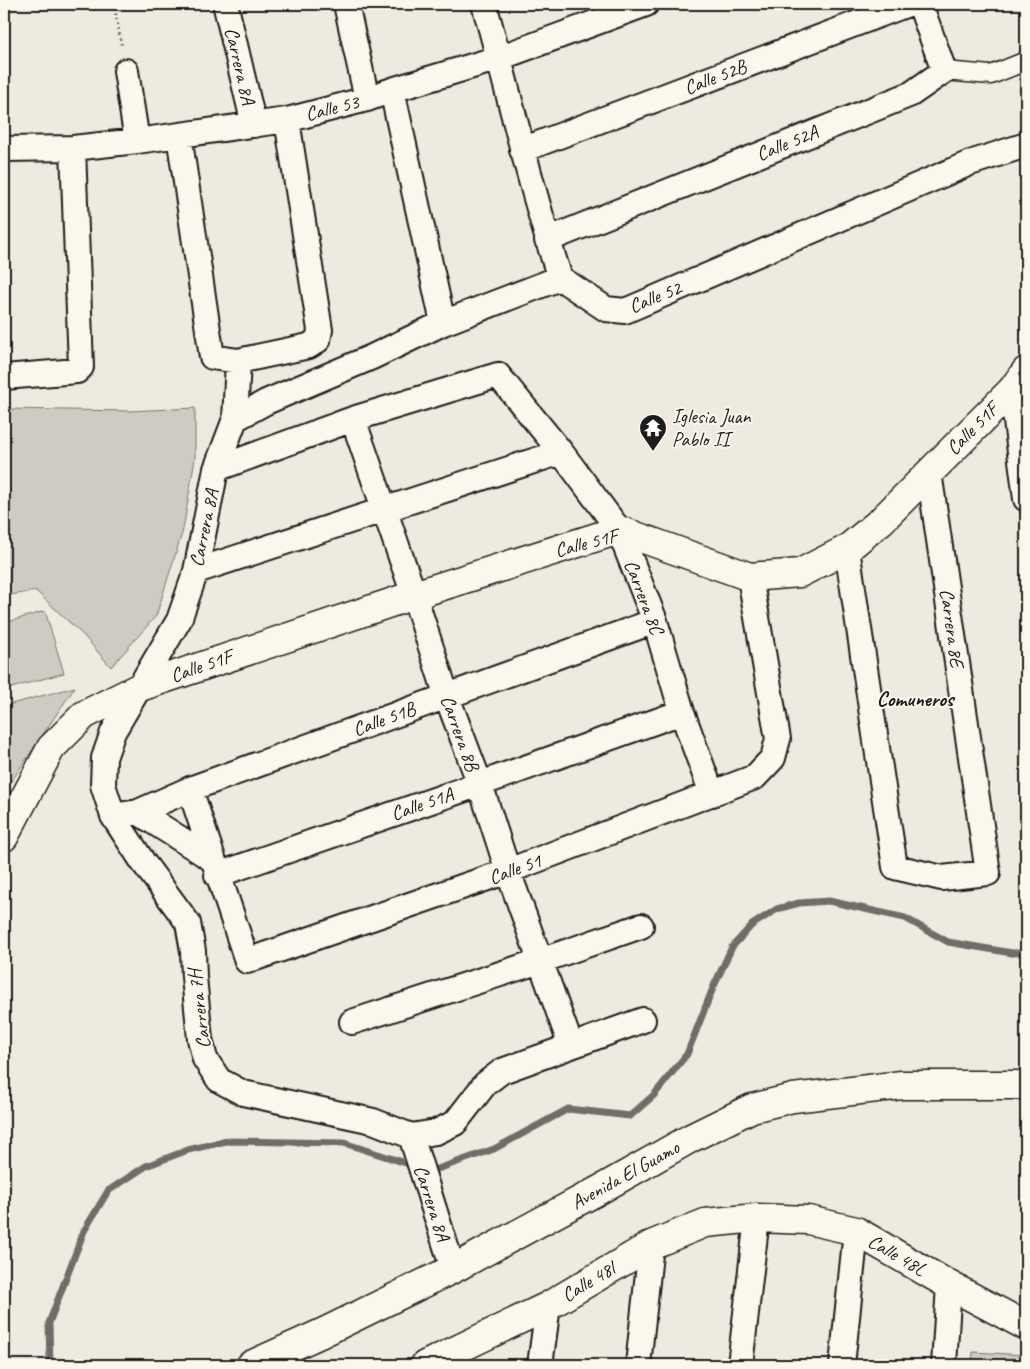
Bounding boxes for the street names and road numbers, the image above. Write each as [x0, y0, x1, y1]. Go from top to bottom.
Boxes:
street label: Carrera 8A [219, 25, 261, 108]
street label: Calle 52B [680, 53, 751, 100]
street label: Calle 53 [303, 89, 363, 127]
street label: Calle 52A [752, 119, 822, 167]
street label: Calle 52 [625, 274, 687, 319]
street label: Calle 51F [941, 395, 1006, 460]
street label: Carrera 8A [184, 486, 225, 569]
street label: Calle 51F [552, 522, 624, 563]
street label: Carrera 8C [618, 556, 671, 640]
street label: Carrera 8E [934, 587, 970, 671]
street label: Calle 51F [167, 643, 239, 688]
street label: Carrera 8B [435, 692, 486, 776]
street label: Calle 51B [349, 696, 420, 742]
street label: Calle 51A [388, 781, 457, 826]
street label: Calle 51 [485, 848, 546, 890]
street label: Carrera 7H [181, 964, 216, 1050]
street label: Avenida El Guamo [566, 1135, 684, 1215]
street label: Carrera 8A [408, 1162, 456, 1245]
street label: Calle 48L [864, 1228, 931, 1282]
street label: Calle 48l [557, 1255, 622, 1308]

